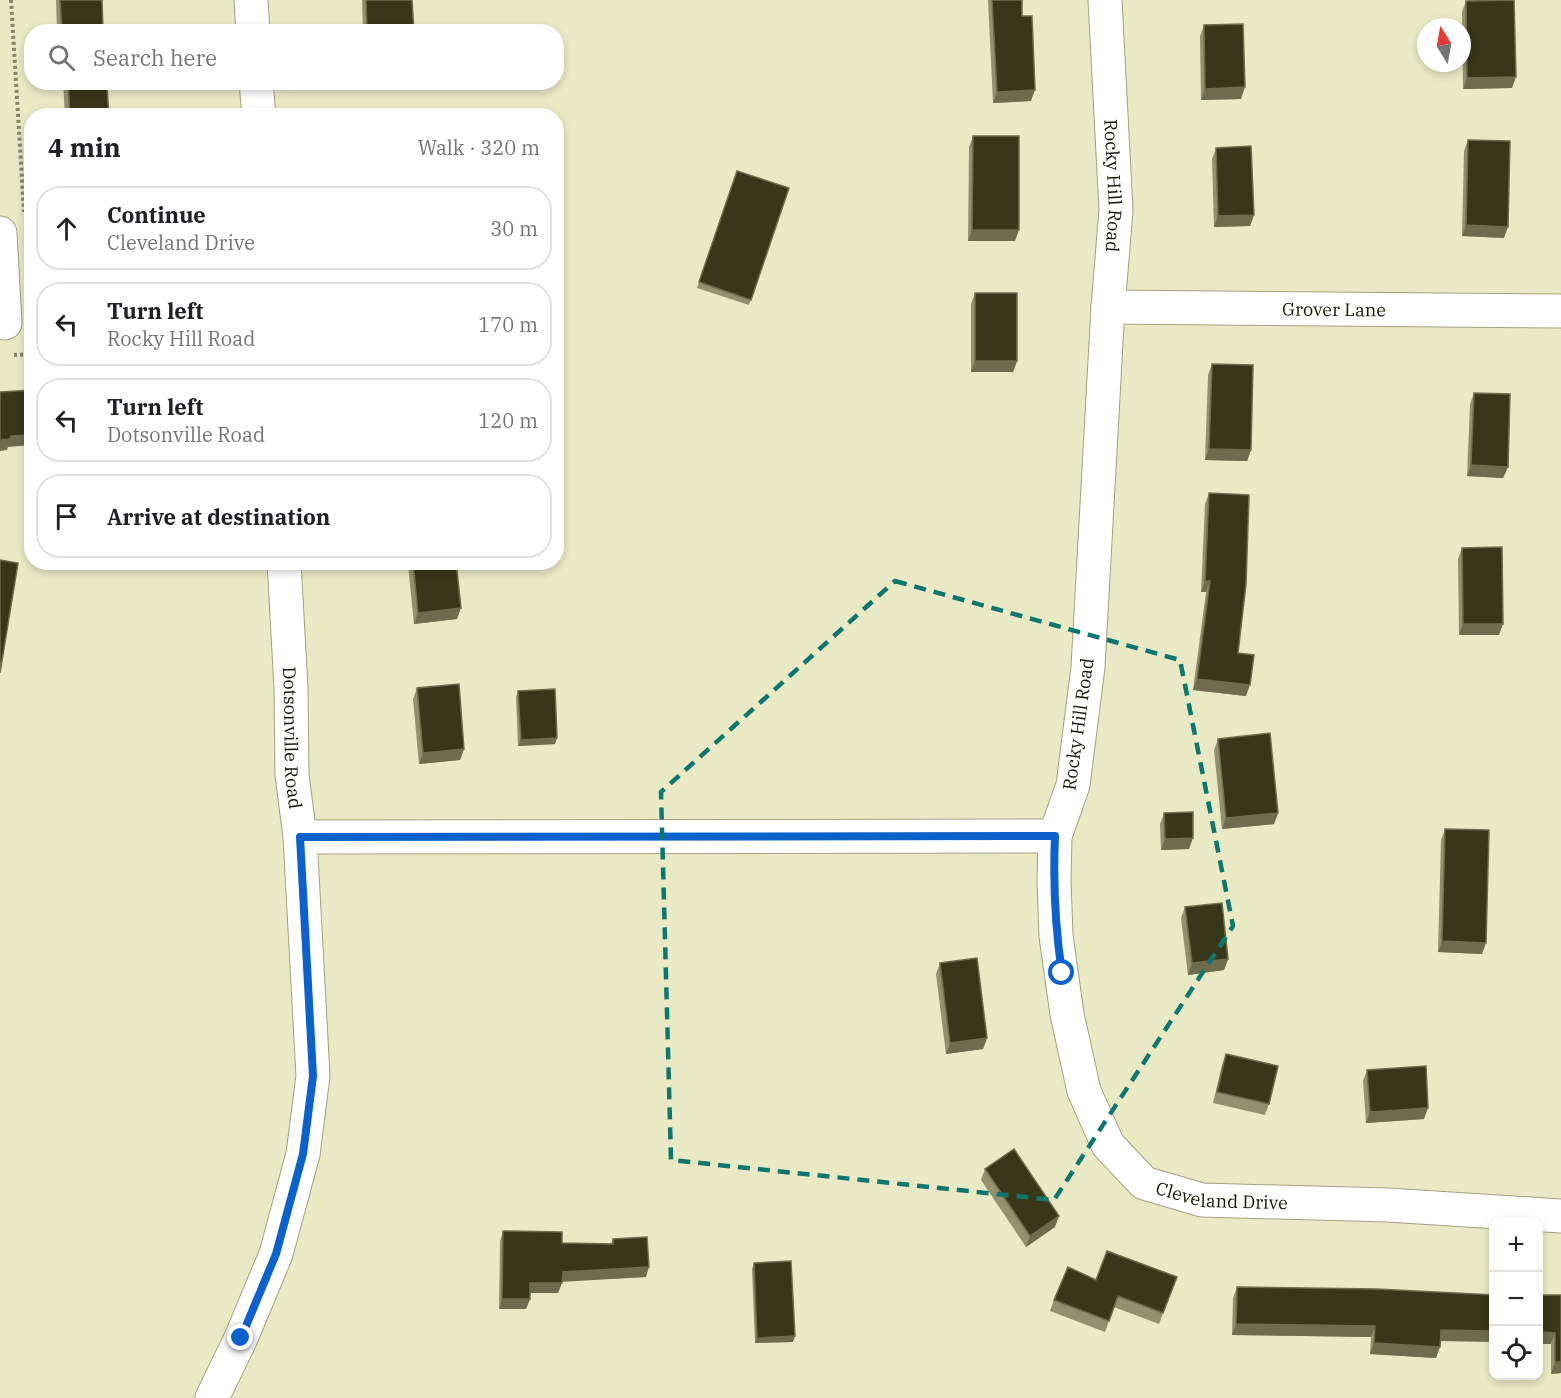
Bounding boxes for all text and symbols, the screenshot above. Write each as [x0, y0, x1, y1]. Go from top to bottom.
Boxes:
north arrow [1417, 18, 1471, 72]
search box [24, 24, 564, 90]
icon: search [45, 41, 78, 74]
text: Search here [93, 43, 217, 72]
street label: Rocky Hill Road [1100, 118, 1127, 253]
text: 4 min [48, 130, 121, 164]
text: Walk · 320 m [418, 134, 540, 161]
text: Continue [107, 200, 206, 229]
icon: ahead [50, 212, 83, 245]
text: 30 m [490, 215, 538, 242]
text: Cleveland Drive [107, 229, 255, 256]
text: Turn left [107, 296, 203, 325]
street label: Grover Lane [1282, 297, 1386, 321]
icon: left [50, 308, 83, 341]
text: 170 m [478, 311, 538, 338]
text: Rocky Hill Road [107, 325, 255, 352]
text: Turn left [107, 392, 203, 421]
icon: left [50, 404, 83, 437]
text: 120 m [478, 407, 538, 434]
text: Dotsonville Road [107, 421, 265, 448]
icon: arrive [50, 500, 83, 533]
text: Arrive at destination [107, 502, 330, 531]
street label: Rocky Hill Road [1057, 656, 1099, 792]
street label: Dotsonville Road [278, 666, 308, 810]
route start [1048, 959, 1074, 985]
street label: Cleveland Drive [1153, 1176, 1288, 1214]
map controls [1489, 1218, 1543, 1380]
button: + [1489, 1218, 1543, 1272]
button: − [1489, 1272, 1543, 1326]
route end [227, 1324, 253, 1350]
button: locate [1489, 1326, 1543, 1380]

